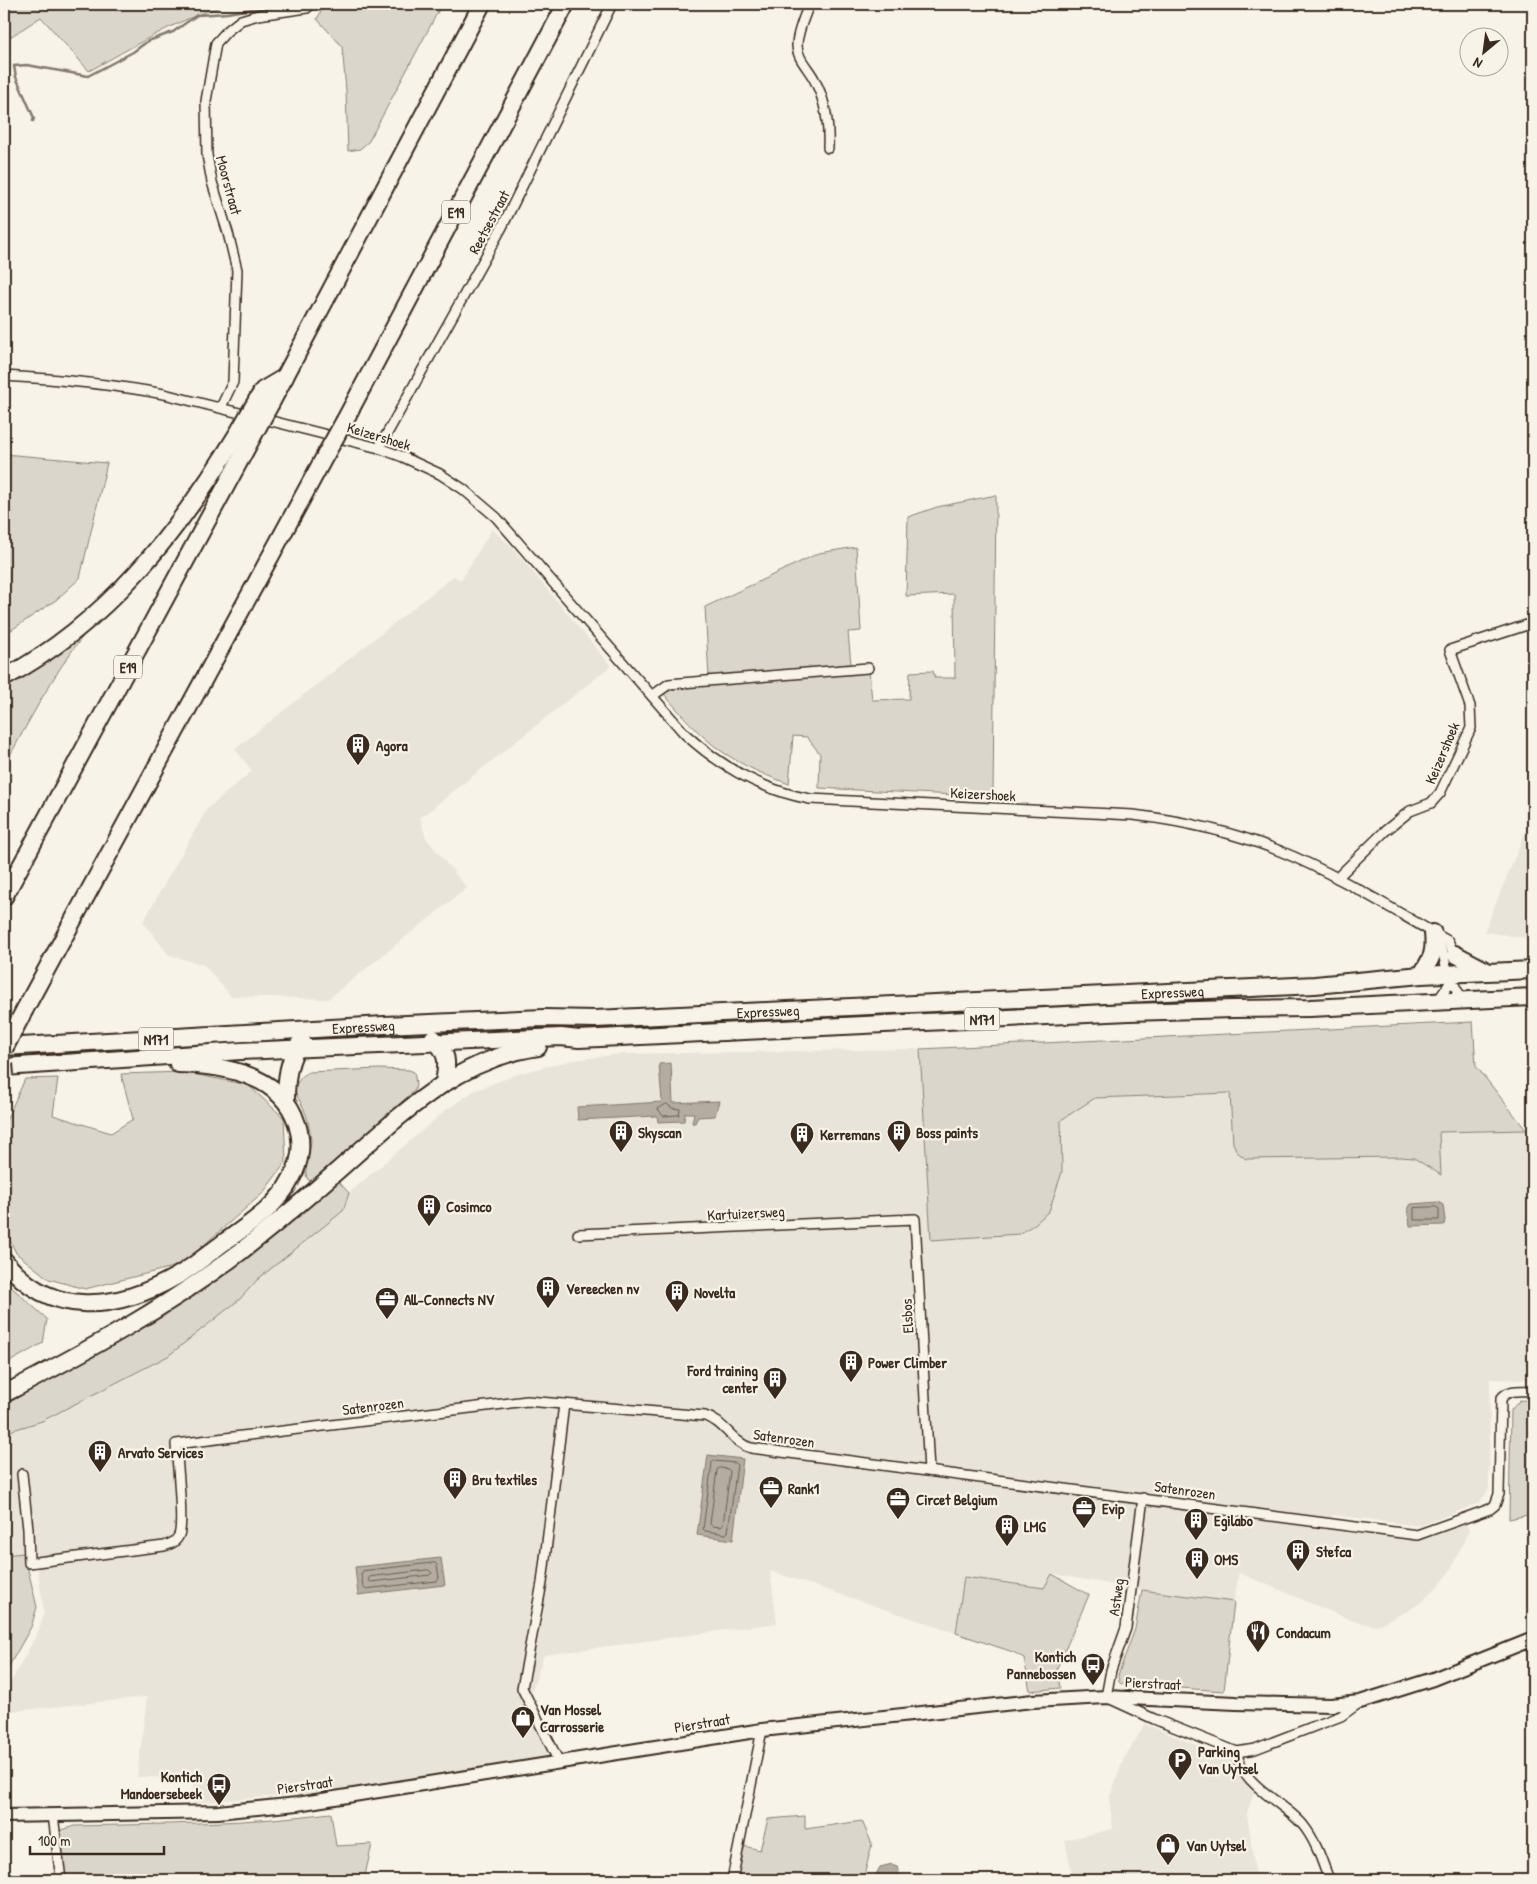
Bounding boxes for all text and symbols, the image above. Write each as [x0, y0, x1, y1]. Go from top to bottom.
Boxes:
north arrow [1460, 28, 1510, 78]
text: N [1469, 53, 1485, 74]
street label: Moorstraat [211, 153, 247, 218]
street label: Reetsestraat [463, 186, 515, 258]
road number: E19 [442, 200, 470, 223]
street label: Keizershoek [345, 416, 413, 456]
road number: E19 [114, 656, 142, 679]
street label: Keizershoek [1420, 719, 1464, 787]
building icon: Agora [345, 732, 371, 766]
place label: Agora [376, 735, 408, 757]
street label: Keizershoek [950, 782, 1016, 806]
street label: Expressweg [1141, 980, 1205, 1004]
street label: Expressweg [736, 999, 800, 1023]
road number: N171 [964, 1008, 1000, 1030]
street label: Expressweg [331, 1014, 395, 1038]
road number: N171 [138, 1028, 174, 1050]
building icon: Skyscan [608, 1119, 634, 1153]
building icon: Boss paints [886, 1119, 912, 1153]
building icon: Kerremans [789, 1121, 815, 1155]
place label: Skyscan [638, 1122, 682, 1144]
place label: Boss paints [916, 1122, 978, 1144]
place label: Kerremans [820, 1124, 880, 1145]
building icon: Cosimco [416, 1193, 442, 1227]
place label: Cosimco [446, 1196, 491, 1217]
street label: Kartuizersweg [707, 1200, 786, 1226]
building icon: Vereecken nv [535, 1275, 561, 1309]
place label: Vereecken nv [566, 1278, 640, 1299]
building icon: Novelta [664, 1279, 690, 1313]
place label: Novelta [694, 1282, 735, 1303]
office icon: All-Connects NV [374, 1286, 400, 1320]
place label: All-Connects NV [404, 1289, 495, 1310]
street label: Elsbos [896, 1298, 918, 1334]
building icon: Power Climber [838, 1349, 864, 1383]
place label: Power Climber [868, 1352, 947, 1373]
place label: Ford training center [686, 1360, 758, 1398]
building icon: Ford training center [762, 1366, 788, 1400]
street label: Satenrozen [341, 1392, 405, 1420]
street label: Satenrozen [752, 1423, 816, 1453]
building icon: Arvato Services [87, 1439, 113, 1473]
place label: Arvato Services [118, 1442, 203, 1463]
building icon: Bru textiles [442, 1466, 468, 1500]
place label: Bru textiles [472, 1469, 537, 1490]
office icon: Rank1 [758, 1475, 784, 1509]
street label: Satenrozen [1153, 1475, 1217, 1505]
place label: Rank1 [788, 1478, 820, 1499]
office icon: Circet Belgium [885, 1486, 911, 1520]
place label: Circet Belgium [916, 1489, 998, 1511]
office icon: Evip [1071, 1495, 1097, 1529]
place label: Evip [1102, 1498, 1125, 1520]
building icon: Egilabo [1183, 1507, 1209, 1541]
place label: Egilabo [1214, 1510, 1253, 1532]
building icon: LMG [994, 1513, 1020, 1547]
place label: LMG [1024, 1516, 1047, 1537]
building icon: Stefca [1285, 1538, 1311, 1572]
place label: Stefca [1316, 1541, 1351, 1562]
building icon: OMS [1184, 1546, 1210, 1580]
place label: OMS [1214, 1549, 1238, 1570]
street label: Astweg [1103, 1576, 1129, 1617]
restaurant icon: Condacum [1245, 1619, 1271, 1653]
place label: Condacum [1276, 1622, 1331, 1643]
place label: Kontich Pannebossen [1007, 1646, 1077, 1684]
bus stop icon: Kontich Pannebossen [1080, 1652, 1106, 1686]
street label: Pierstraat [1125, 1671, 1182, 1695]
place label: Van Mossel Carrosserie [540, 1699, 604, 1737]
shop icon: Van Mossel Carrosserie [510, 1705, 536, 1739]
street label: Pierstraat [673, 1708, 732, 1738]
place label: Parking Van Uytsel [1198, 1741, 1259, 1780]
parking icon: Parking Van Uytsel [1167, 1747, 1193, 1781]
place label: Kontich Mandoersebeek [121, 1766, 203, 1804]
street label: Pierstraat [276, 1771, 335, 1799]
bus stop icon: Kontich Mandoersebeek [206, 1772, 232, 1806]
scale bar [30, 1824, 164, 1856]
text: 100 m [38, 1830, 71, 1851]
shop icon: Van Uytsel [1155, 1832, 1181, 1866]
place label: Van Uytsel [1186, 1835, 1247, 1857]

